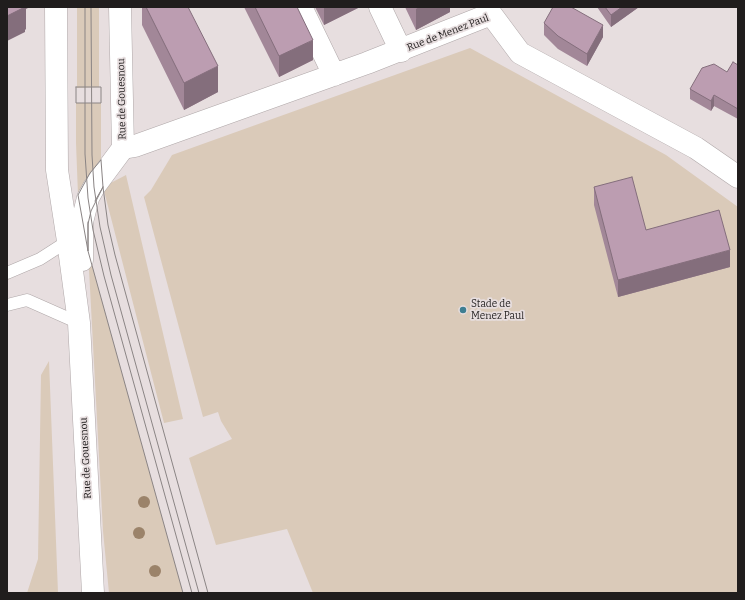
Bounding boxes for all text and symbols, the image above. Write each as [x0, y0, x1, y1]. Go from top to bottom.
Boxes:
street label: Rue de Menez Paul [405, 12, 491, 54]
street label: Rue de Gouesnou [115, 58, 129, 140]
place label: Stade de Menez Paul [471, 298, 524, 322]
marker: Stade de Menez Paul [458, 305, 468, 315]
street label: Rue de Gouesnou [78, 417, 94, 499]

